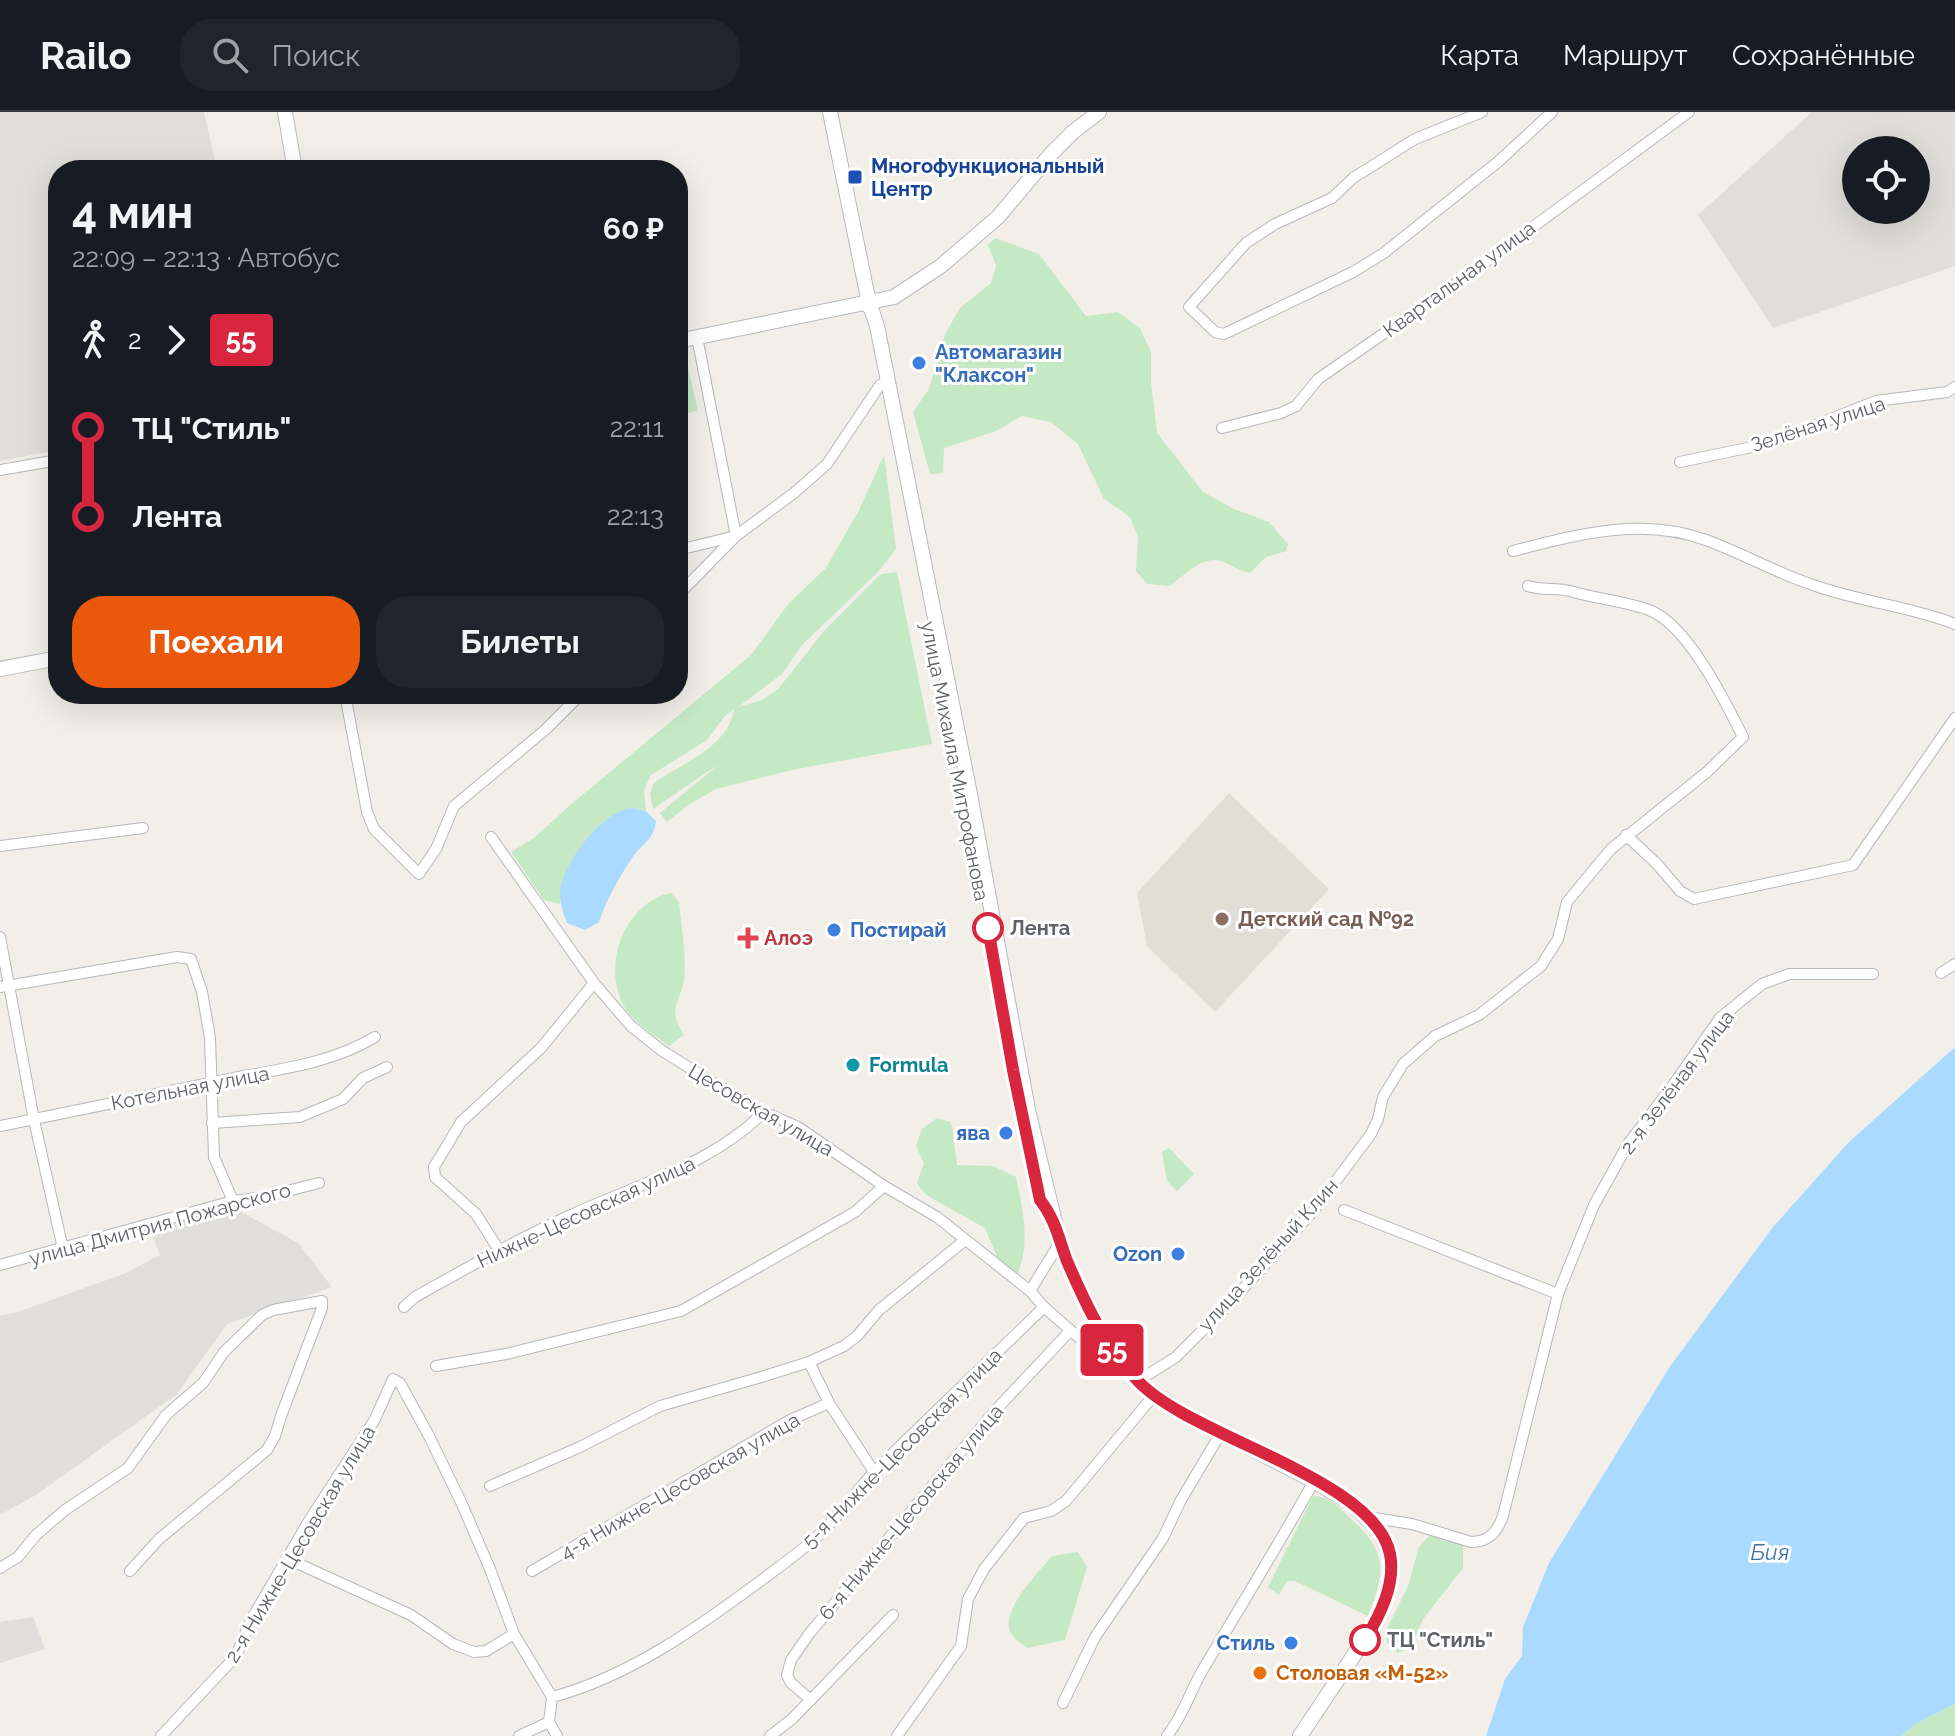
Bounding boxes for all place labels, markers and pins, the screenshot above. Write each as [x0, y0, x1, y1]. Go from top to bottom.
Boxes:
place label: Многофункциональный Центр [871, 154, 1104, 201]
marker: Многофункциональный Центр [846, 168, 864, 186]
place label: Автомагазин "Клаксон" [935, 340, 1062, 387]
marker: Автомагазин "Клаксон" [910, 354, 928, 372]
place label: Детский сад №92 [1238, 907, 1414, 931]
marker: Детский сад №92 [1213, 910, 1231, 928]
marker: Лента [973, 913, 1003, 943]
place label: Лента [1010, 916, 1070, 940]
place label: Постирай [850, 918, 947, 942]
marker: Постирай [825, 921, 843, 939]
place label: Алоэ [764, 926, 813, 950]
marker: Алоэ [739, 929, 757, 947]
place label: Formula [869, 1053, 949, 1077]
marker: Formula [844, 1056, 862, 1074]
place label: ява [956, 1121, 990, 1145]
marker: ява [997, 1124, 1015, 1142]
place label: Ozon [1113, 1242, 1162, 1266]
marker: Ozon [1169, 1245, 1187, 1263]
marker: ТЦ "Стиль" [1350, 1625, 1380, 1655]
place label: ТЦ "Стиль" [1387, 1628, 1493, 1652]
place label: Стиль [1217, 1631, 1275, 1655]
marker: Стиль [1282, 1634, 1300, 1652]
place label: Столовая «М-52» [1276, 1661, 1449, 1685]
marker: Столовая «М-52» [1251, 1664, 1269, 1682]

